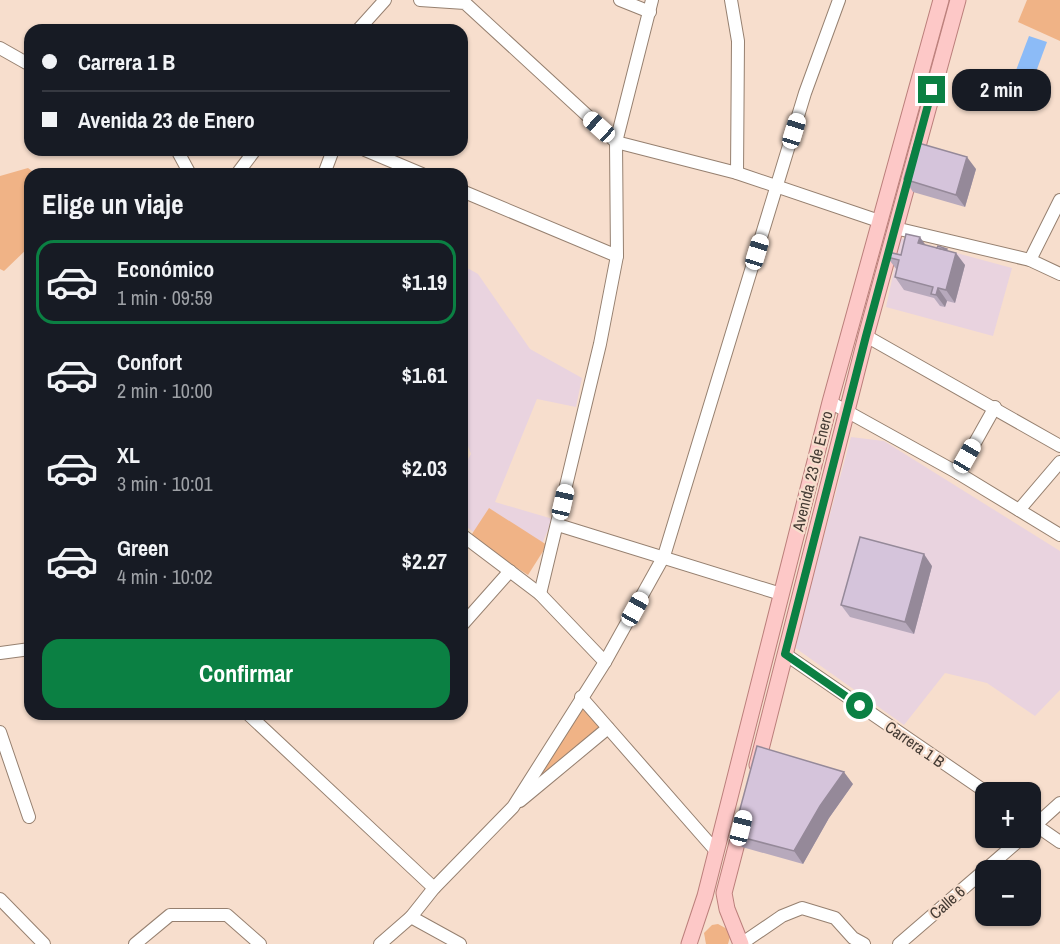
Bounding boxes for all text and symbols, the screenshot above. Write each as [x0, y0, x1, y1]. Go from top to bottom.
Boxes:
text: Carrera 1 B [78, 47, 175, 77]
callout: 2 min [953, 69, 1052, 111]
route end [918, 76, 945, 103]
text: 2 min [980, 76, 1023, 103]
text: Avenida 23 de Enero [78, 105, 255, 135]
car [580, 108, 618, 146]
car [780, 111, 808, 151]
text: Elige un viaje [42, 186, 184, 222]
car [743, 232, 771, 272]
text: Económico [117, 254, 214, 284]
icon: car [45, 255, 99, 309]
text: $1.19 [402, 267, 447, 297]
text: 1 min · 09:59 [117, 284, 213, 311]
text: Confort [117, 347, 182, 377]
icon: car [45, 348, 99, 402]
text: $1.61 [402, 360, 447, 390]
text: 2 min · 10:00 [117, 377, 213, 404]
street label: Avenida 23 de Enero [786, 409, 838, 534]
car [950, 436, 984, 476]
text: XL [117, 440, 140, 470]
icon: car [45, 441, 99, 495]
text: $2.03 [402, 453, 447, 483]
text: 3 min · 10:01 [117, 470, 213, 497]
car [550, 482, 576, 522]
text: Green [117, 533, 169, 563]
icon: car [45, 534, 99, 588]
text: $2.27 [402, 546, 447, 576]
text: 4 min · 10:02 [117, 563, 213, 590]
car [618, 589, 652, 629]
button: Confirmar [42, 639, 450, 708]
route start [846, 692, 873, 719]
street label: Carrera 1 B [881, 716, 949, 773]
map controls [975, 782, 1041, 926]
button: + [975, 782, 1041, 848]
car [728, 808, 754, 848]
button: − [975, 860, 1041, 926]
street label: Calle 6 [924, 880, 970, 924]

